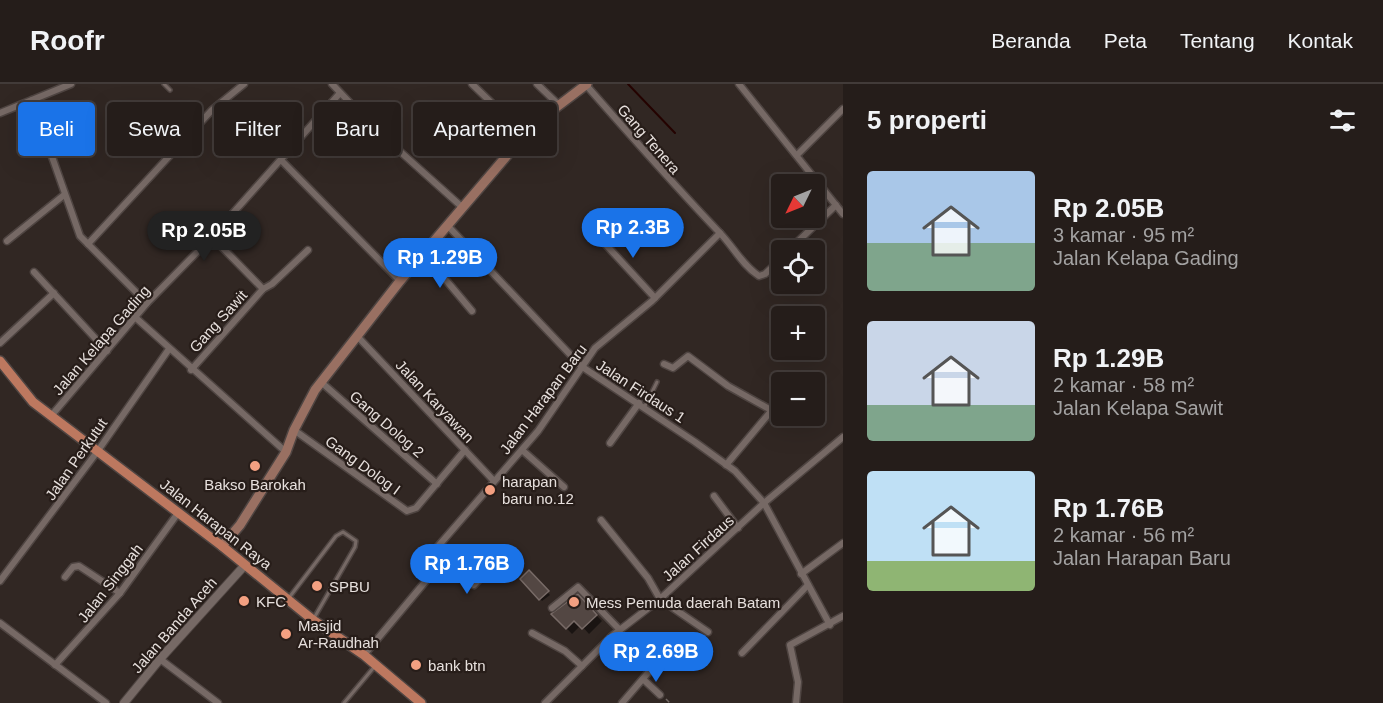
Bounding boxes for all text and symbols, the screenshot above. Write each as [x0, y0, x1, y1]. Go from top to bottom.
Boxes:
text: Roofr [30, 25, 105, 56]
text: Beranda [991, 29, 1071, 52]
text: Peta [1104, 29, 1147, 52]
text: Tentang [1180, 29, 1255, 52]
text: Kontak [1288, 29, 1353, 52]
street label: Gang Tenera [614, 101, 684, 178]
chip: Beli [18, 102, 95, 156]
chip: Sewa [107, 102, 202, 156]
chip: Filter [214, 102, 302, 156]
chip: Baru [314, 102, 401, 156]
chip: Apartemen [413, 102, 557, 156]
icon: filters [1326, 104, 1359, 137]
text: 5 properti [867, 105, 987, 135]
north arrow [771, 174, 825, 228]
map controls [771, 174, 825, 426]
text: Rp 2.05B [1053, 193, 1164, 223]
icon: home [915, 195, 987, 267]
pin: Rp 2.3B [578, 208, 688, 259]
pin: Rp 2.05B [142, 211, 266, 262]
text: Rp 2.3B [596, 216, 670, 238]
text: Rp 2.05B [161, 219, 247, 241]
text: 3 kamar · 95 m² [1053, 224, 1194, 246]
pin: Rp 1.29B [378, 238, 502, 289]
button: locate [771, 240, 825, 294]
text: Rp 1.29B [397, 246, 483, 268]
text: Jalan Kelapa Gading [1053, 247, 1239, 269]
street label: Jalan Kelapa Gading [49, 282, 153, 398]
street label: Gang Sawit [186, 286, 251, 356]
button: + [771, 306, 825, 360]
street label: Jalan Harapan Baru [496, 341, 590, 457]
text: Rp 1.29B [1053, 343, 1164, 373]
icon: home [915, 345, 987, 417]
street label: Jalan Karyawan [392, 356, 478, 446]
street label: Jalan Firdaus 1 [593, 356, 689, 426]
button: − [771, 372, 825, 426]
text: 2 kamar · 58 m² [1053, 374, 1194, 396]
street label: Gang Dolog 2 [346, 387, 428, 461]
text: Jalan Kelapa Sawit [1053, 397, 1223, 419]
street label: Jalan Perkutut [42, 414, 111, 503]
street label: Gang Dolog I [322, 432, 404, 498]
marker: Bakso Barokah [248, 459, 262, 473]
place label: harapan baru no.12 [502, 473, 574, 507]
street label: Jalan Harapan Raya [157, 475, 276, 573]
place label: Bakso Barokah [204, 476, 306, 493]
marker: harapan baru no.12 [483, 483, 497, 497]
text: Rp 1.76B [1053, 493, 1164, 523]
icon: home [915, 495, 987, 567]
street label: Jalan Firdaus [659, 512, 737, 584]
text: 2 kamar · 56 m² [1053, 524, 1194, 546]
street label: Jalan Singgah [74, 540, 146, 626]
pin: Rp 1.76B [405, 544, 529, 595]
text: Jalan Harapan Baru [1053, 547, 1231, 569]
text: Rp 1.76B [424, 552, 510, 574]
street label: Jalan Banda Aceh [128, 574, 220, 676]
place label: SPBU [329, 578, 370, 595]
marker: SPBU [310, 579, 324, 593]
place label: KFC [256, 593, 286, 610]
marker: KFC [237, 594, 251, 608]
place label: Mess Pemuda daerah Batam [586, 594, 780, 611]
marker: Mess Pemuda daerah Batam [567, 595, 581, 609]
place label: Masjid Ar-Raudhah [298, 617, 379, 651]
marker: Masjid Ar-Raudhah [279, 627, 293, 641]
pin: Rp 2.69B [594, 632, 718, 683]
text: Rp 2.69B [613, 640, 699, 662]
place label: bank btn [428, 657, 486, 674]
marker: bank btn [409, 658, 423, 672]

